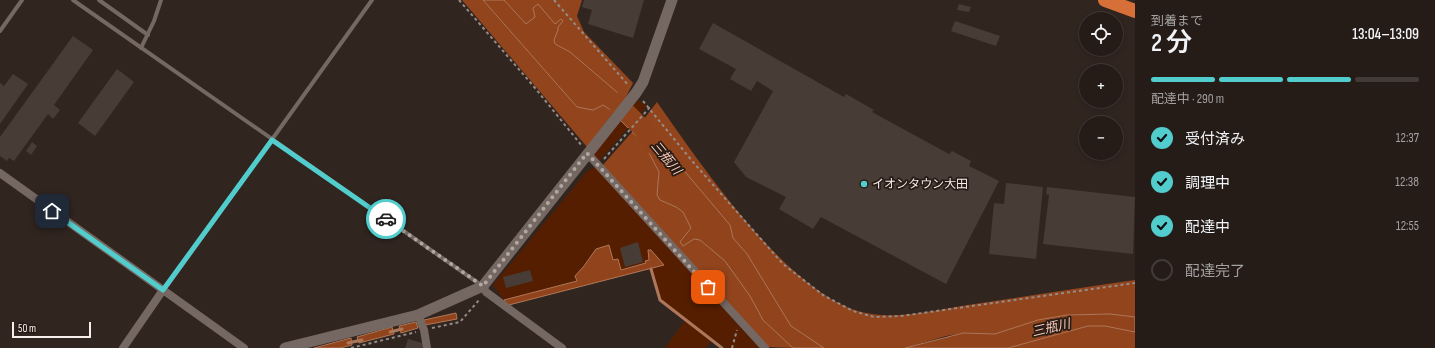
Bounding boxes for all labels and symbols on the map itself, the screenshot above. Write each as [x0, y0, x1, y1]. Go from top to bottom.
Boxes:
water label: 三瓶川 [647, 138, 686, 180]
place label: イオンタウン大田 [872, 177, 968, 192]
marker: イオンタウン大田 [859, 179, 869, 189]
pin [35, 194, 69, 228]
courier [366, 199, 406, 239]
pin [691, 270, 725, 304]
water label: 三瓶川 [1030, 315, 1074, 340]
scale bar [12, 320, 91, 339]

